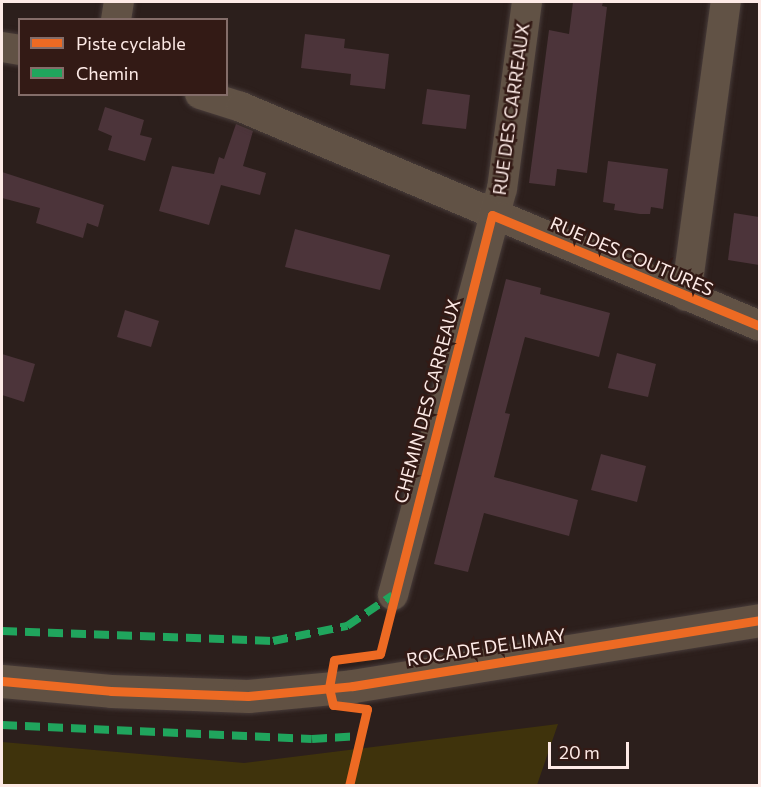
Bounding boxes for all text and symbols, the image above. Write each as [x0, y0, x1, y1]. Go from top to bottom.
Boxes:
legend [18, 18, 228, 96]
street label: RUE DES CARREAUX [488, 21, 534, 197]
text: Piste cyclable [76, 32, 186, 54]
text: Chemin [76, 62, 139, 84]
street label: RUE DES COUTURES [547, 212, 717, 300]
street label: CHEMIN DES CARREAUX [389, 297, 465, 505]
street label: ROCADE DE LIMAY [405, 624, 567, 670]
scale bar [551, 730, 632, 768]
text: 20 m [559, 741, 600, 763]

